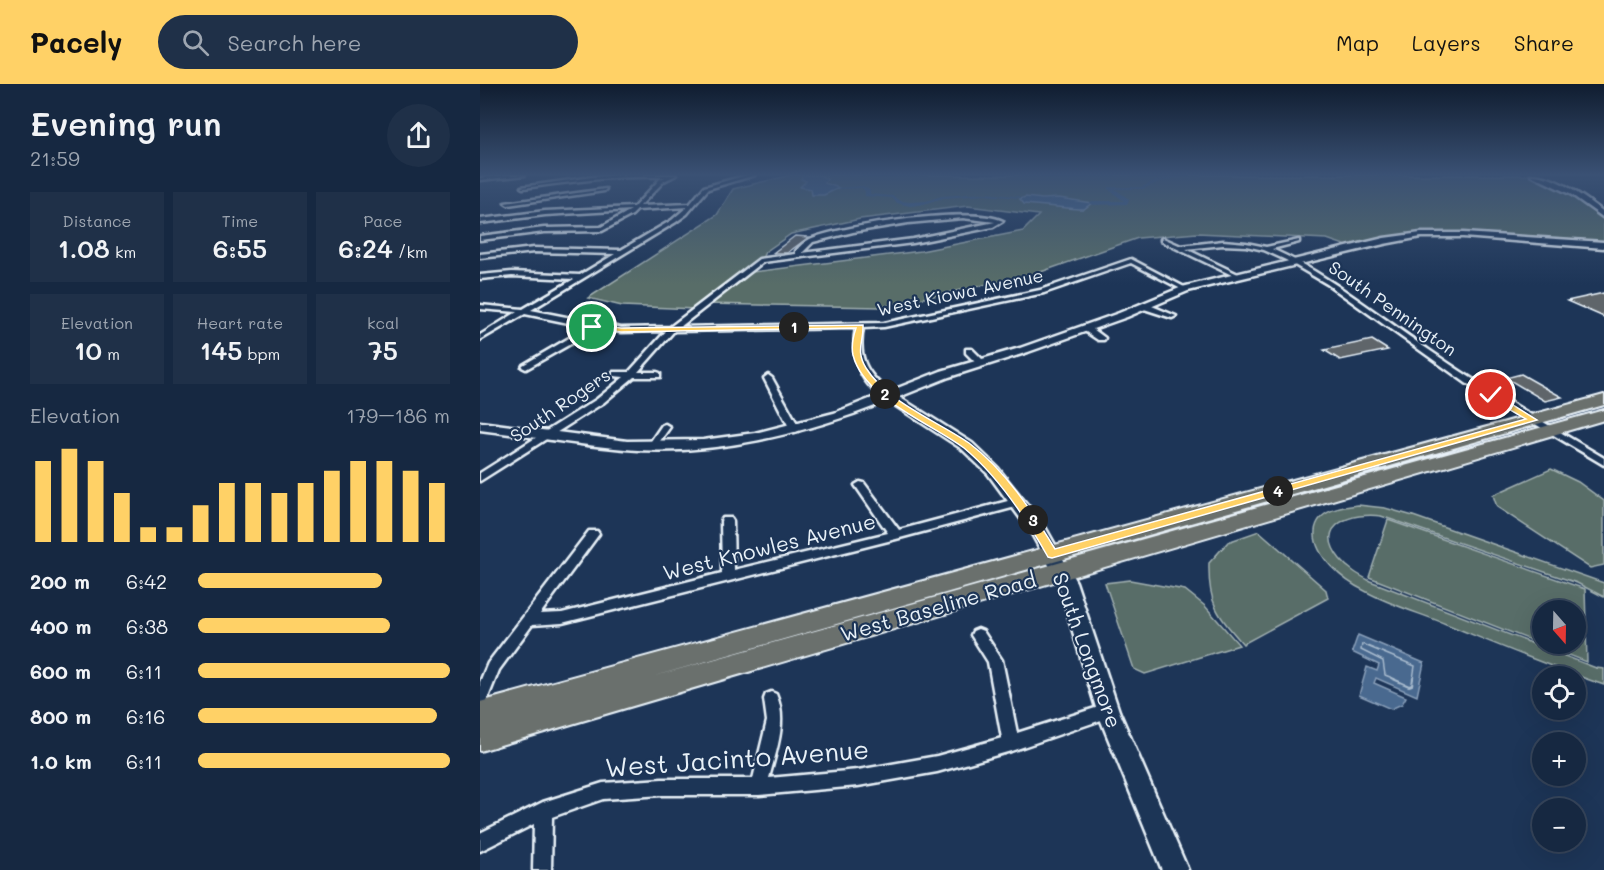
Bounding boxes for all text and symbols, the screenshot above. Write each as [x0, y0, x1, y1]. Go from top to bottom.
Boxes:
search box [158, 15, 578, 69]
text: Pacely [30, 24, 122, 60]
icon: search [179, 26, 212, 59]
text: Search here [227, 28, 361, 57]
text: Map [1336, 29, 1379, 56]
text: Layers [1412, 29, 1481, 56]
text: Share [1514, 29, 1574, 56]
text: Evening run [30, 101, 222, 144]
button: share [387, 104, 450, 167]
text: 21:59 [30, 145, 80, 171]
text: Distance [63, 210, 131, 231]
text: Time [222, 210, 258, 231]
text: Pace [363, 210, 403, 231]
text: 1.08 [58, 231, 110, 265]
text: 6:55 [213, 231, 267, 265]
text: 6:24 [338, 231, 393, 265]
text: km [110, 241, 136, 262]
text: /km [393, 241, 428, 262]
street label: South Pennington [1324, 255, 1462, 361]
street label: West Kiowa Avenue [875, 263, 1045, 321]
pin [566, 301, 617, 352]
icon: arrive [575, 310, 608, 343]
text: Elevation [61, 312, 133, 333]
text: Heart rate [197, 312, 283, 333]
text: kcal [367, 312, 399, 333]
pin: 1 [779, 312, 809, 342]
text: 1 [790, 316, 798, 337]
text: 10 [74, 333, 102, 367]
text: 145 [200, 333, 242, 367]
text: 75 [368, 333, 398, 367]
text: m [102, 343, 120, 364]
text: bpm [242, 343, 280, 364]
street label: South Rogers [505, 363, 615, 447]
pin [1465, 369, 1516, 420]
icon: check [1474, 378, 1507, 411]
pin: 2 [870, 379, 900, 409]
text: 2 [881, 383, 889, 404]
text: Elevation [30, 402, 120, 428]
text: 179–186 m [346, 402, 450, 428]
pin: 4 [1263, 476, 1293, 506]
text: 4 [1273, 480, 1283, 501]
pin: 3 [1018, 505, 1048, 535]
street label: West Knowles Avenue [660, 506, 878, 586]
text: 3 [1028, 509, 1038, 530]
street label: West Baseline Road [837, 565, 1039, 647]
text: 200 m [30, 568, 90, 594]
text: 6:42 [126, 568, 167, 594]
street label: South Longmore [1047, 569, 1129, 731]
north arrow [1532, 600, 1586, 654]
map controls [1532, 600, 1586, 852]
text: 400 m [30, 613, 91, 639]
text: 6:38 [126, 613, 168, 639]
text: 600 m [30, 658, 91, 684]
text: 6:11 [126, 658, 162, 684]
button: locate [1532, 666, 1586, 720]
text: 800 m [30, 703, 91, 729]
text: 6:16 [126, 703, 165, 729]
street label: West Jacinto Avenue [604, 732, 870, 784]
button: + [1532, 732, 1586, 786]
text: 1.0 km [30, 748, 92, 774]
text: 6:11 [126, 748, 162, 774]
button: − [1532, 798, 1586, 852]

